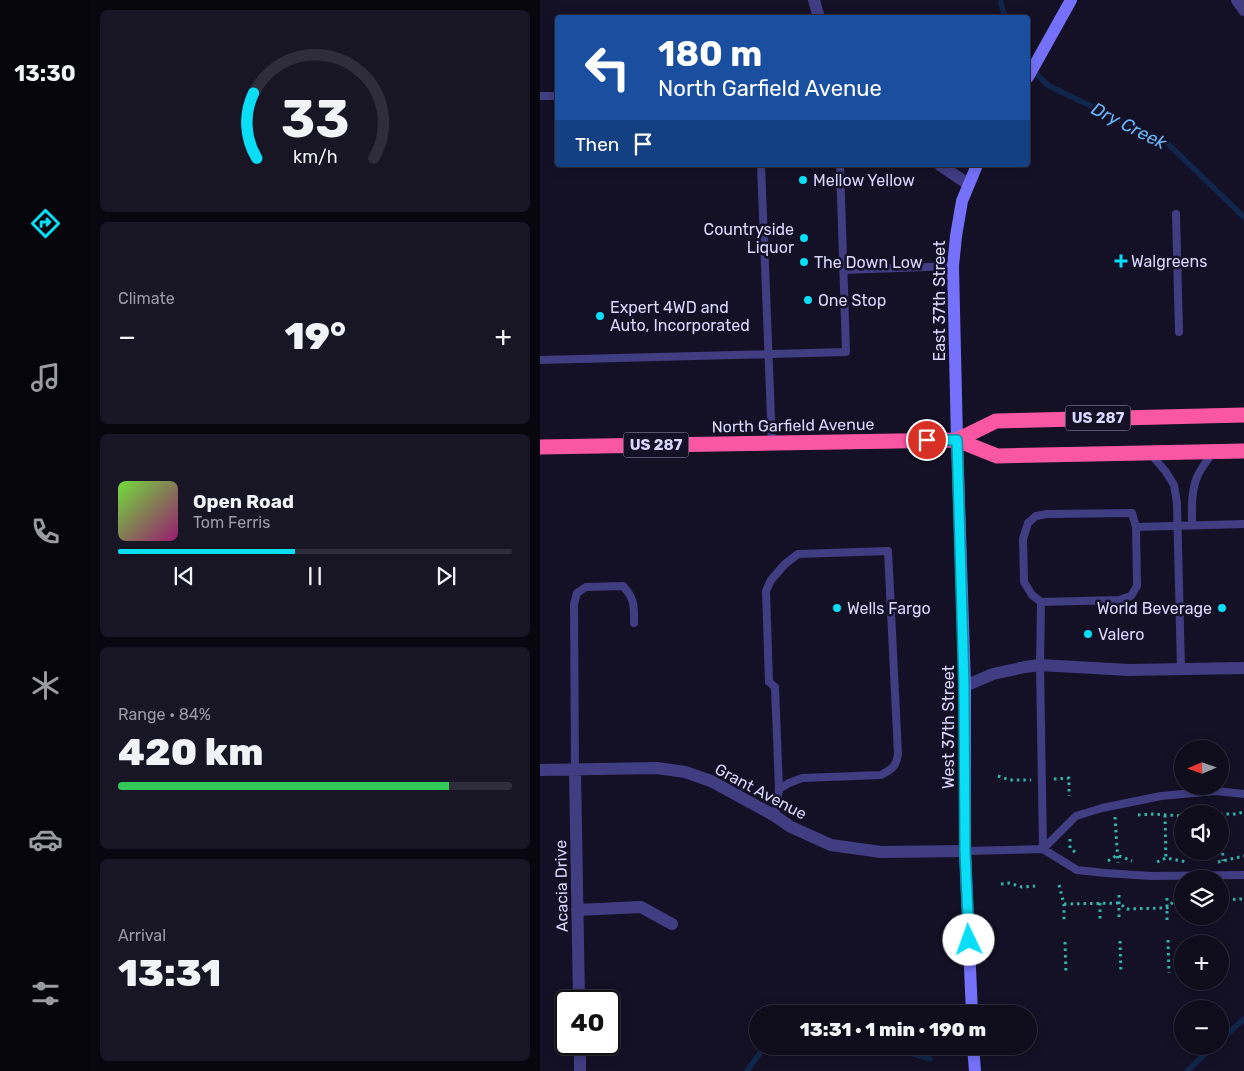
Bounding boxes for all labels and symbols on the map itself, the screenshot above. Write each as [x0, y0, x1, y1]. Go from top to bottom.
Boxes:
water label: Dry Creek [1088, 98, 1171, 155]
place label: Mellow Yellow [813, 171, 915, 190]
marker: Mellow Yellow [797, 174, 809, 186]
place label: Countryside Liquor [704, 220, 794, 257]
marker: Countryside Liquor [798, 232, 810, 244]
street label: East 37th Street [930, 241, 949, 361]
place label: Walgreens [1131, 252, 1207, 271]
place label: The Down Low [814, 253, 923, 272]
marker: Walgreens [1115, 255, 1127, 267]
marker: The Down Low [798, 256, 810, 268]
place label: One Stop [818, 291, 886, 310]
marker: One Stop [802, 294, 814, 306]
place label: Expert 4WD and Auto, Incorporated [610, 298, 750, 335]
marker: Expert 4WD and Auto, Incorporated [594, 310, 606, 322]
road number: US 287 [1066, 406, 1130, 430]
street label: North Garfield Avenue [711, 415, 875, 436]
pin [906, 419, 948, 461]
road number: US 287 [624, 432, 688, 458]
place label: Wells Fargo [847, 599, 931, 618]
place label: World Beverage [1097, 599, 1212, 618]
marker: Wells Fargo [831, 602, 843, 614]
marker: World Beverage [1216, 602, 1228, 614]
place label: Valero [1098, 625, 1144, 644]
marker: Valero [1082, 628, 1094, 640]
street label: West 37th Street [939, 665, 958, 789]
north arrow [1174, 740, 1229, 795]
street label: Grant Avenue [712, 759, 810, 824]
street label: Acacia Drive [551, 840, 572, 932]
position arrow [942, 913, 994, 965]
speed limit sign: 40 [555, 990, 620, 1055]

